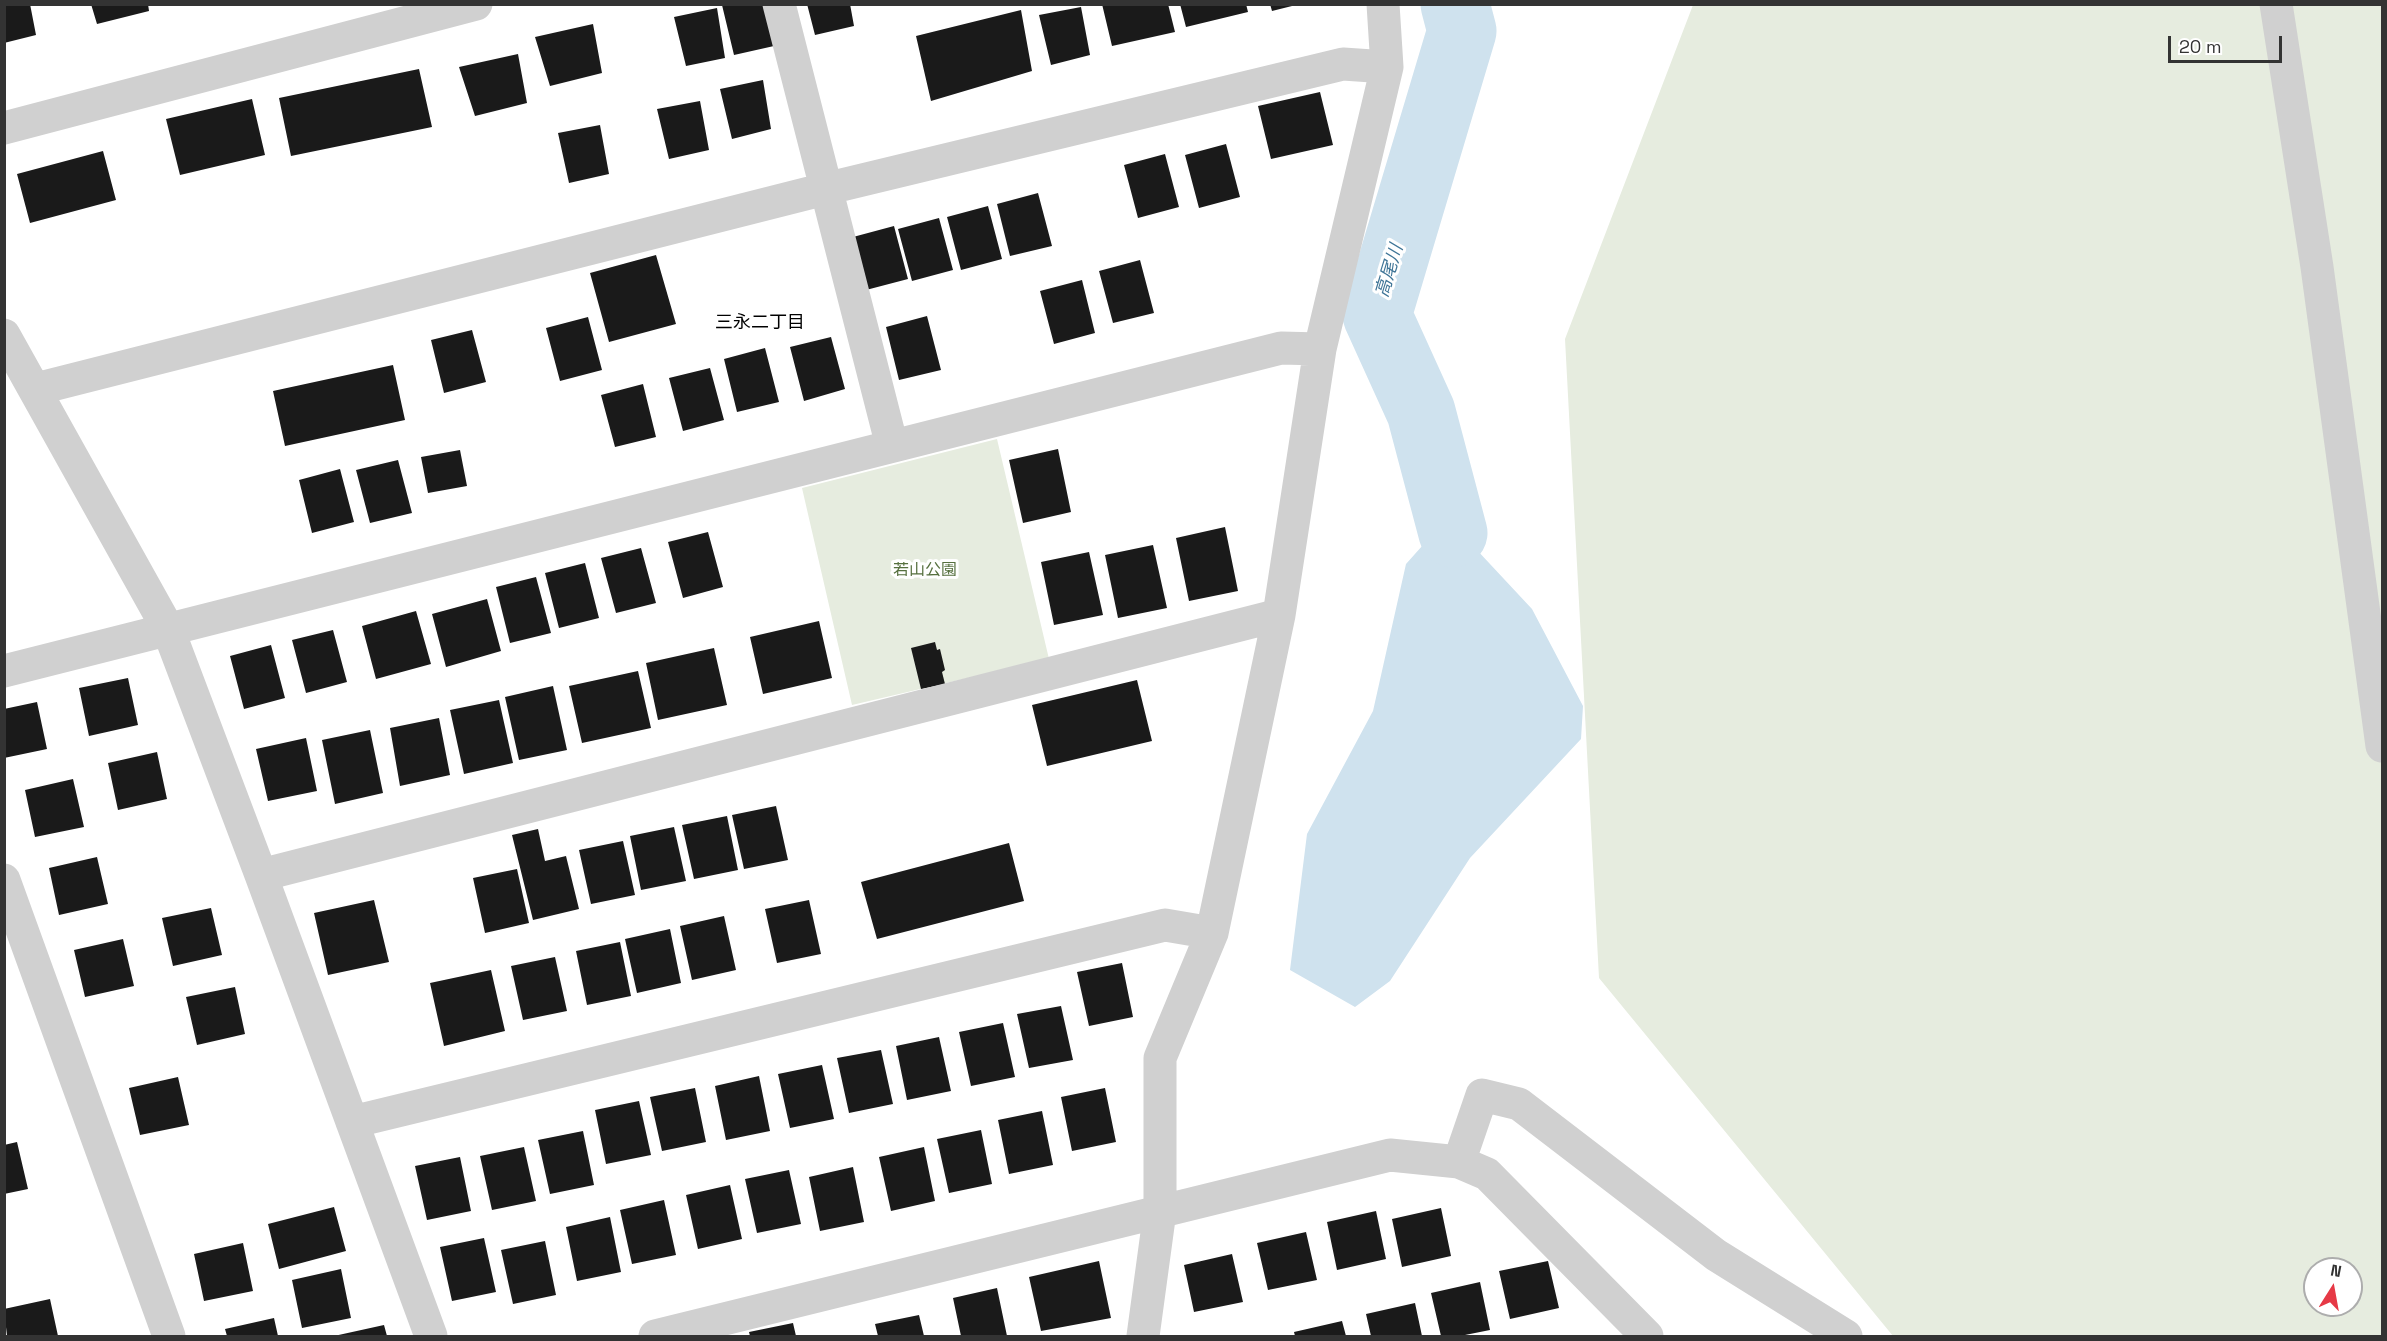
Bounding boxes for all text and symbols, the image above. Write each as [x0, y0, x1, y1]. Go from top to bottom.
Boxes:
scale bar [2171, 24, 2285, 62]
text: 20 m [2179, 35, 2222, 58]
water label: 高尾川 [1372, 242, 1408, 300]
district label: 三永二丁目 [715, 312, 805, 334]
park label: 若山公園 [893, 561, 957, 581]
north arrow [2303, 1257, 2363, 1317]
text: N [2329, 1259, 2343, 1282]

